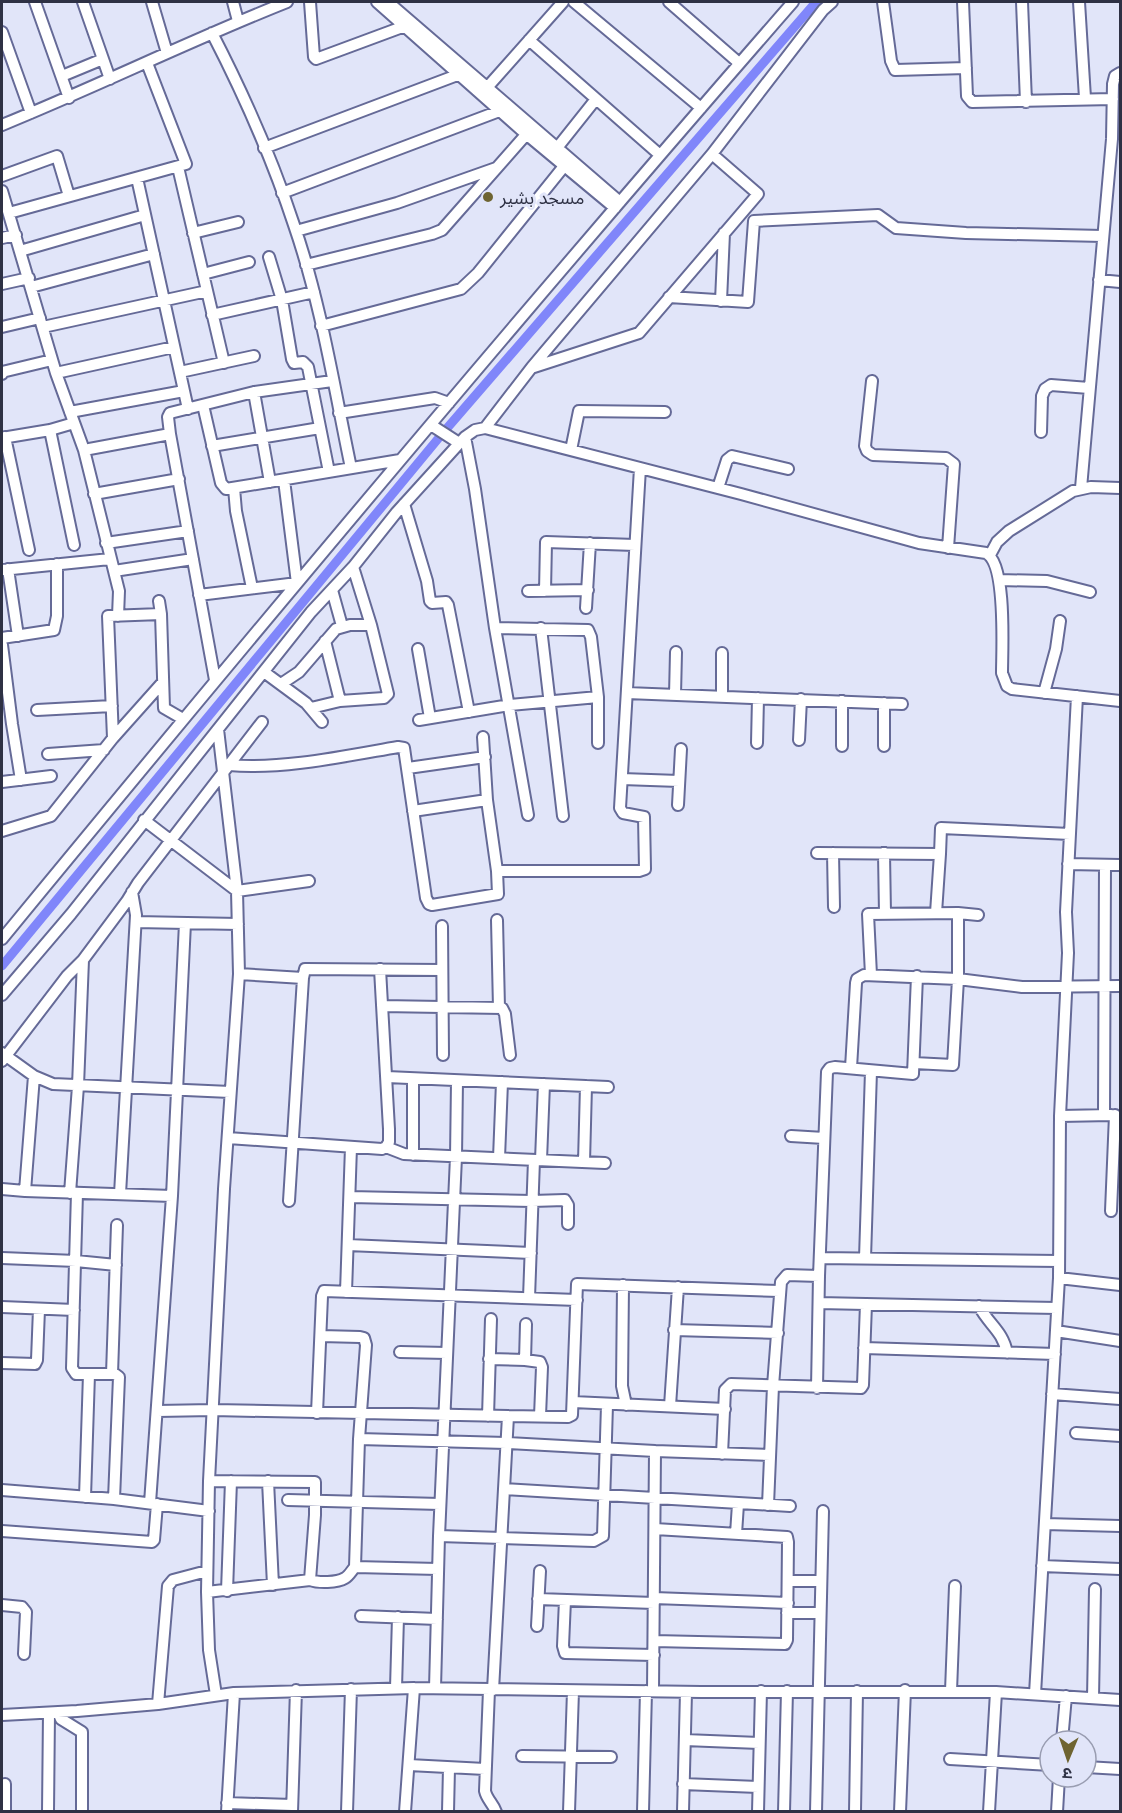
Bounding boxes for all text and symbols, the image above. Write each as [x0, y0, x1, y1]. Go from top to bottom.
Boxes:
place label: مسجد بشیر [499, 186, 585, 209]
marker: مسجد بشیر [481, 190, 495, 204]
north arrow [1038, 1729, 1098, 1789]
text: उ [1062, 1764, 1073, 1784]

